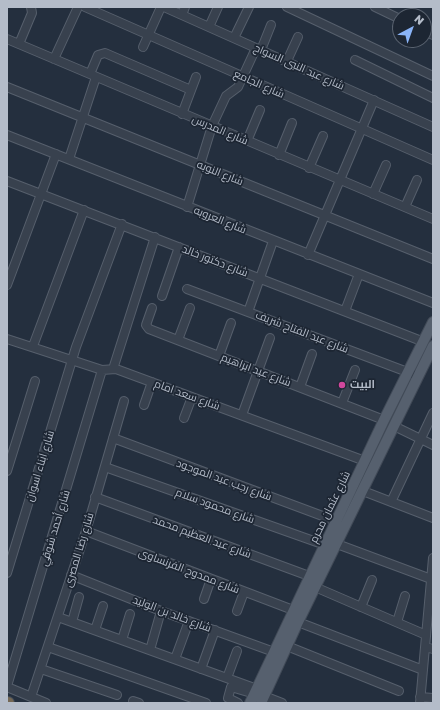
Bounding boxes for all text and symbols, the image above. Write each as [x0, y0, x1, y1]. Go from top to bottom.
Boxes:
north arrow [392, 8, 432, 48]
text: N [412, 12, 427, 27]
street label: شارع عبد النبى السواح [252, 41, 346, 93]
street label: شارع الجامع [232, 67, 286, 101]
street label: شارع المدرس [190, 112, 250, 148]
street label: شارع النوبه [195, 158, 245, 188]
street label: شارع العروبه [192, 203, 248, 237]
street label: شارع دكتور خالد [180, 242, 250, 280]
street label: شارع عبد الفتاح شريف [254, 308, 350, 356]
street label: شارع عيد ابراهيم [219, 351, 293, 389]
street label: شارع سعد امام [152, 377, 222, 413]
place label: البيت [350, 378, 375, 392]
marker: البيت [337, 380, 347, 390]
street label: شارع ابناء اسوان [23, 429, 57, 503]
street label: شارع رجب عبد الموجود [174, 457, 274, 503]
street label: شارع عثمان محرم [307, 469, 353, 545]
street label: شارع محمود سلام [174, 486, 256, 526]
street label: شارع أحمد شوقي [37, 488, 73, 568]
street label: شارع رضا المصرى [61, 511, 97, 589]
street label: شارع عبد العظيم محمد [151, 513, 253, 561]
street label: شارع ممدوح الفرنساوى [137, 546, 241, 596]
street label: شارع خالد بن الوليد [131, 593, 213, 635]

